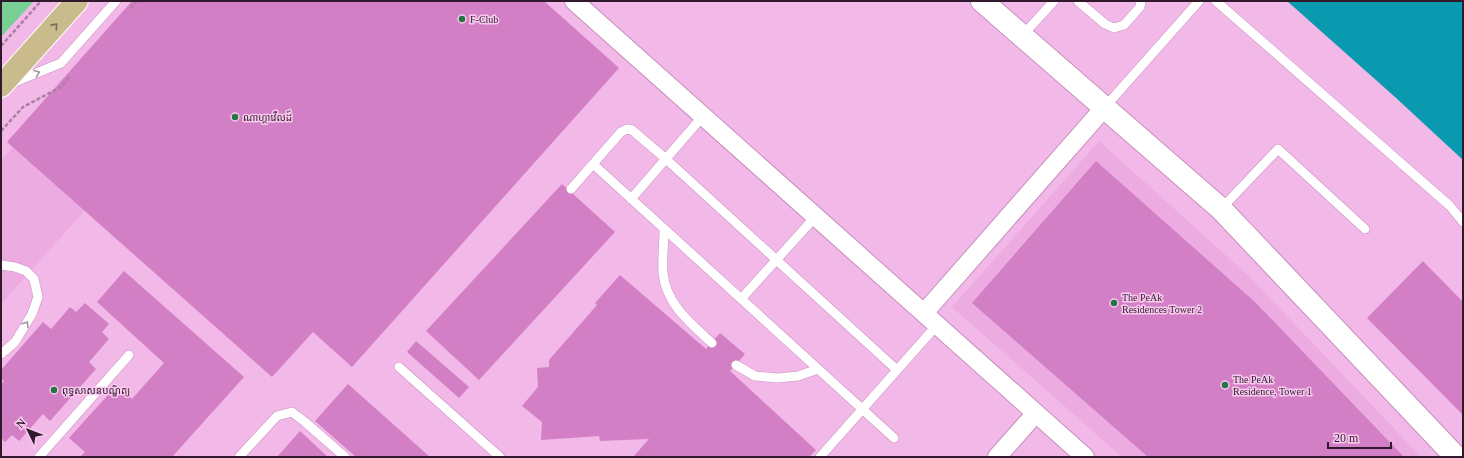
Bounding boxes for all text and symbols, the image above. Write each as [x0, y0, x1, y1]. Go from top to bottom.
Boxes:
marker: F-Club [457, 14, 467, 24]
place label: F-Club [470, 14, 498, 25]
one-way arrow [50, 23, 58, 31]
one-way arrow [34, 69, 41, 77]
place label: ណាហ្គាវើលដ៍ [243, 110, 292, 124]
marker: ណាហ្គាវើលដ៍ [230, 112, 240, 122]
place label: The PeAk Residences Tower 2 [1122, 292, 1202, 315]
marker: The PeAk Residences Tower 2 [1109, 298, 1119, 308]
one-way arrow [21, 321, 29, 328]
place label: The PeAk Residence, Tower 1 [1233, 374, 1312, 397]
marker: The PeAk Residence, Tower 1 [1220, 380, 1230, 390]
marker: ពុទ្ធសាសនបណ្ឌិត្យ [49, 385, 59, 395]
place label: ពុទ្ធសាសនបណ្ឌិត្យ [62, 385, 130, 397]
north arrow [8, 410, 48, 450]
text: N [14, 416, 28, 430]
scale bar [1328, 424, 1391, 450]
text: 20 m [1334, 431, 1359, 445]

